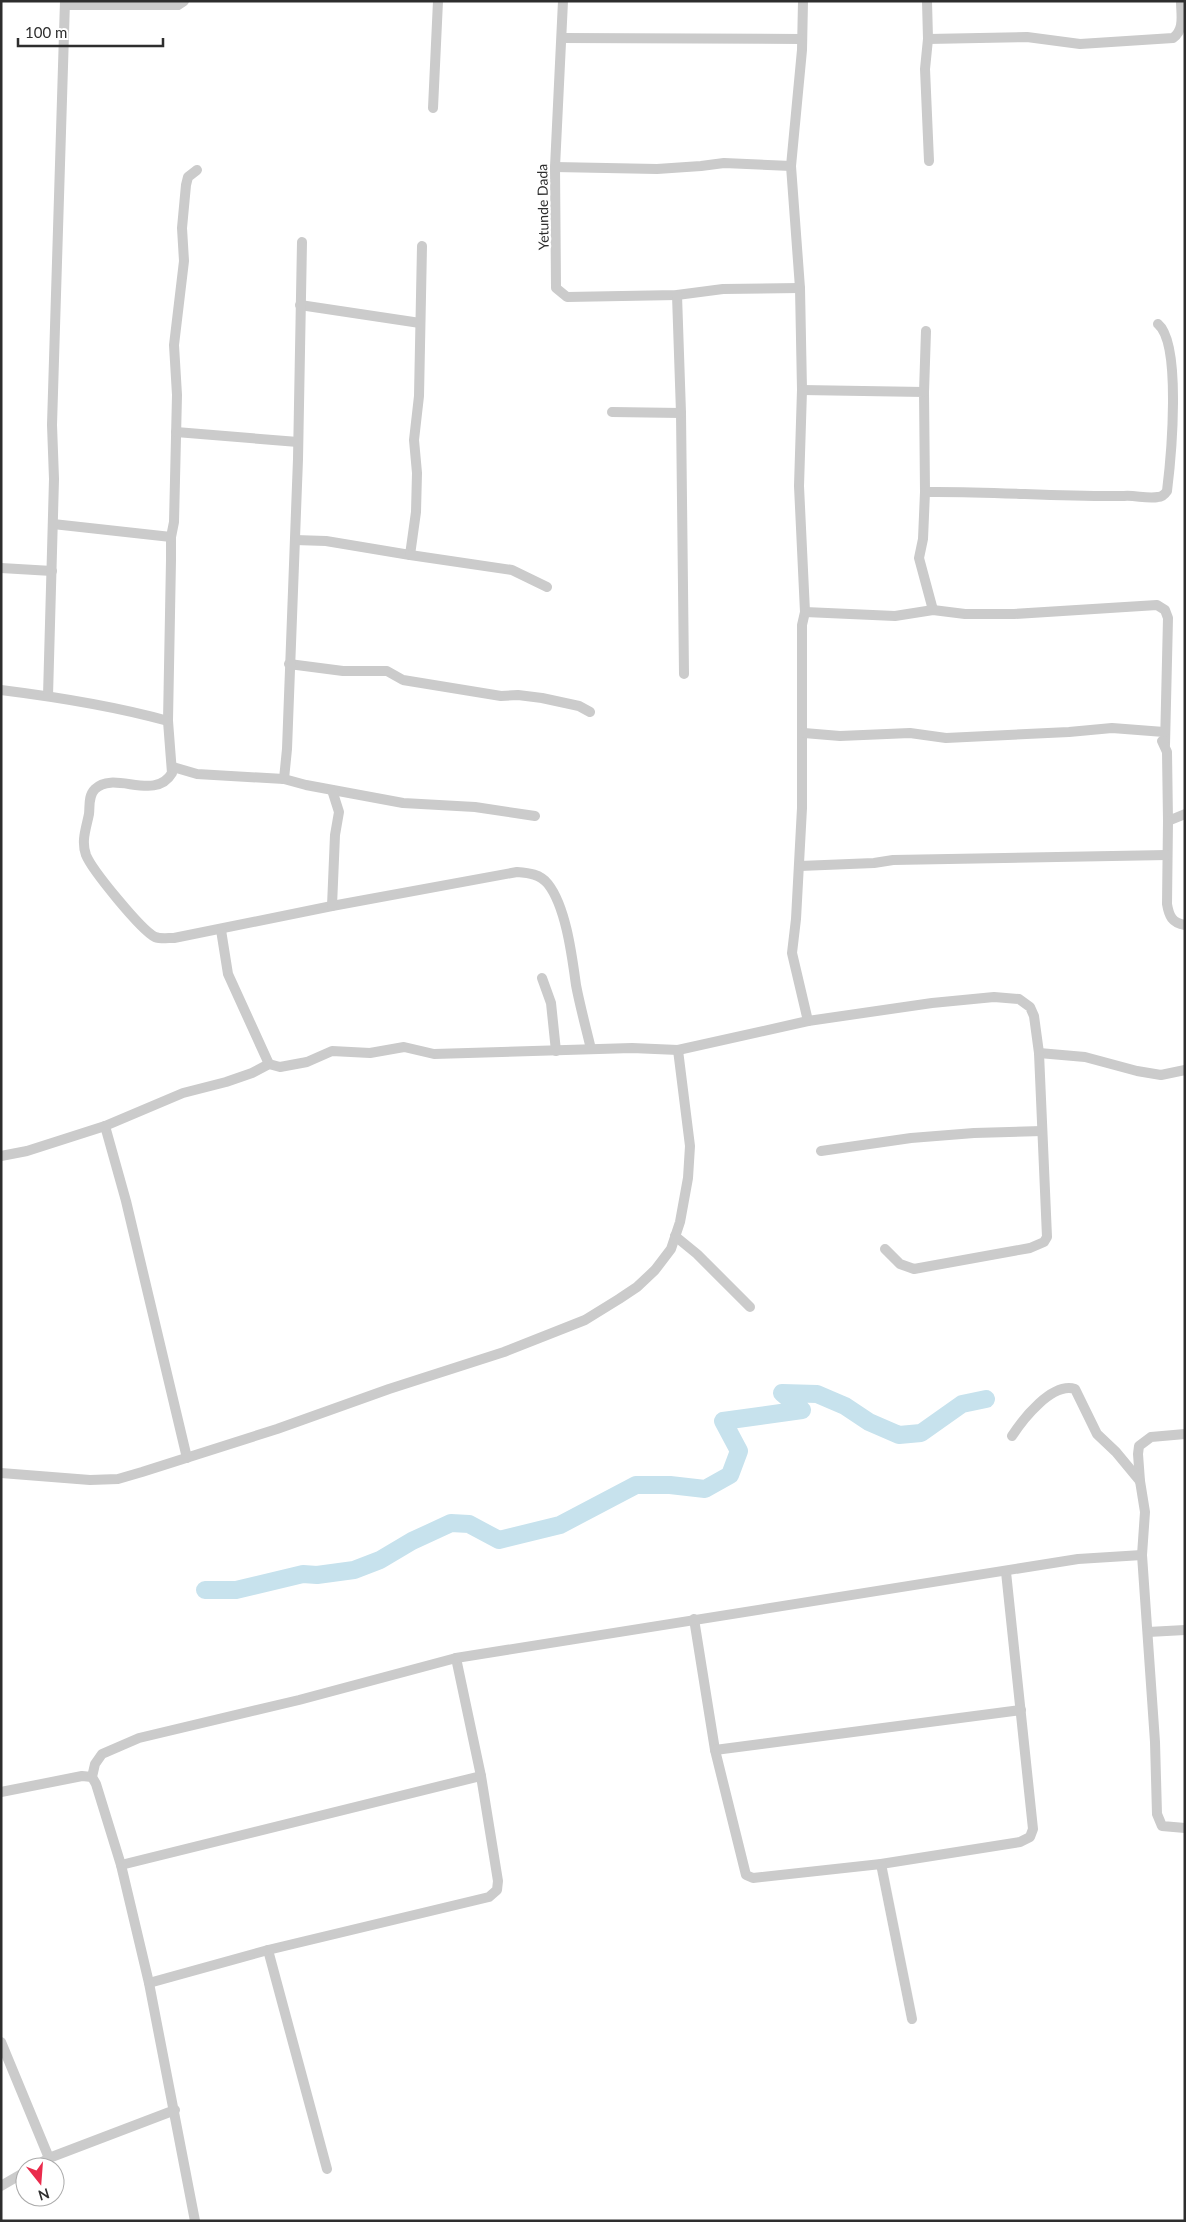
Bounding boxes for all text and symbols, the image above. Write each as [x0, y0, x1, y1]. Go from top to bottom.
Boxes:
scale bar [18, 15, 162, 47]
text: 100 m [25, 23, 67, 41]
street label: Yetunde Dada [533, 164, 552, 250]
north arrow [15, 2157, 65, 2207]
text: N [36, 2185, 52, 2205]

